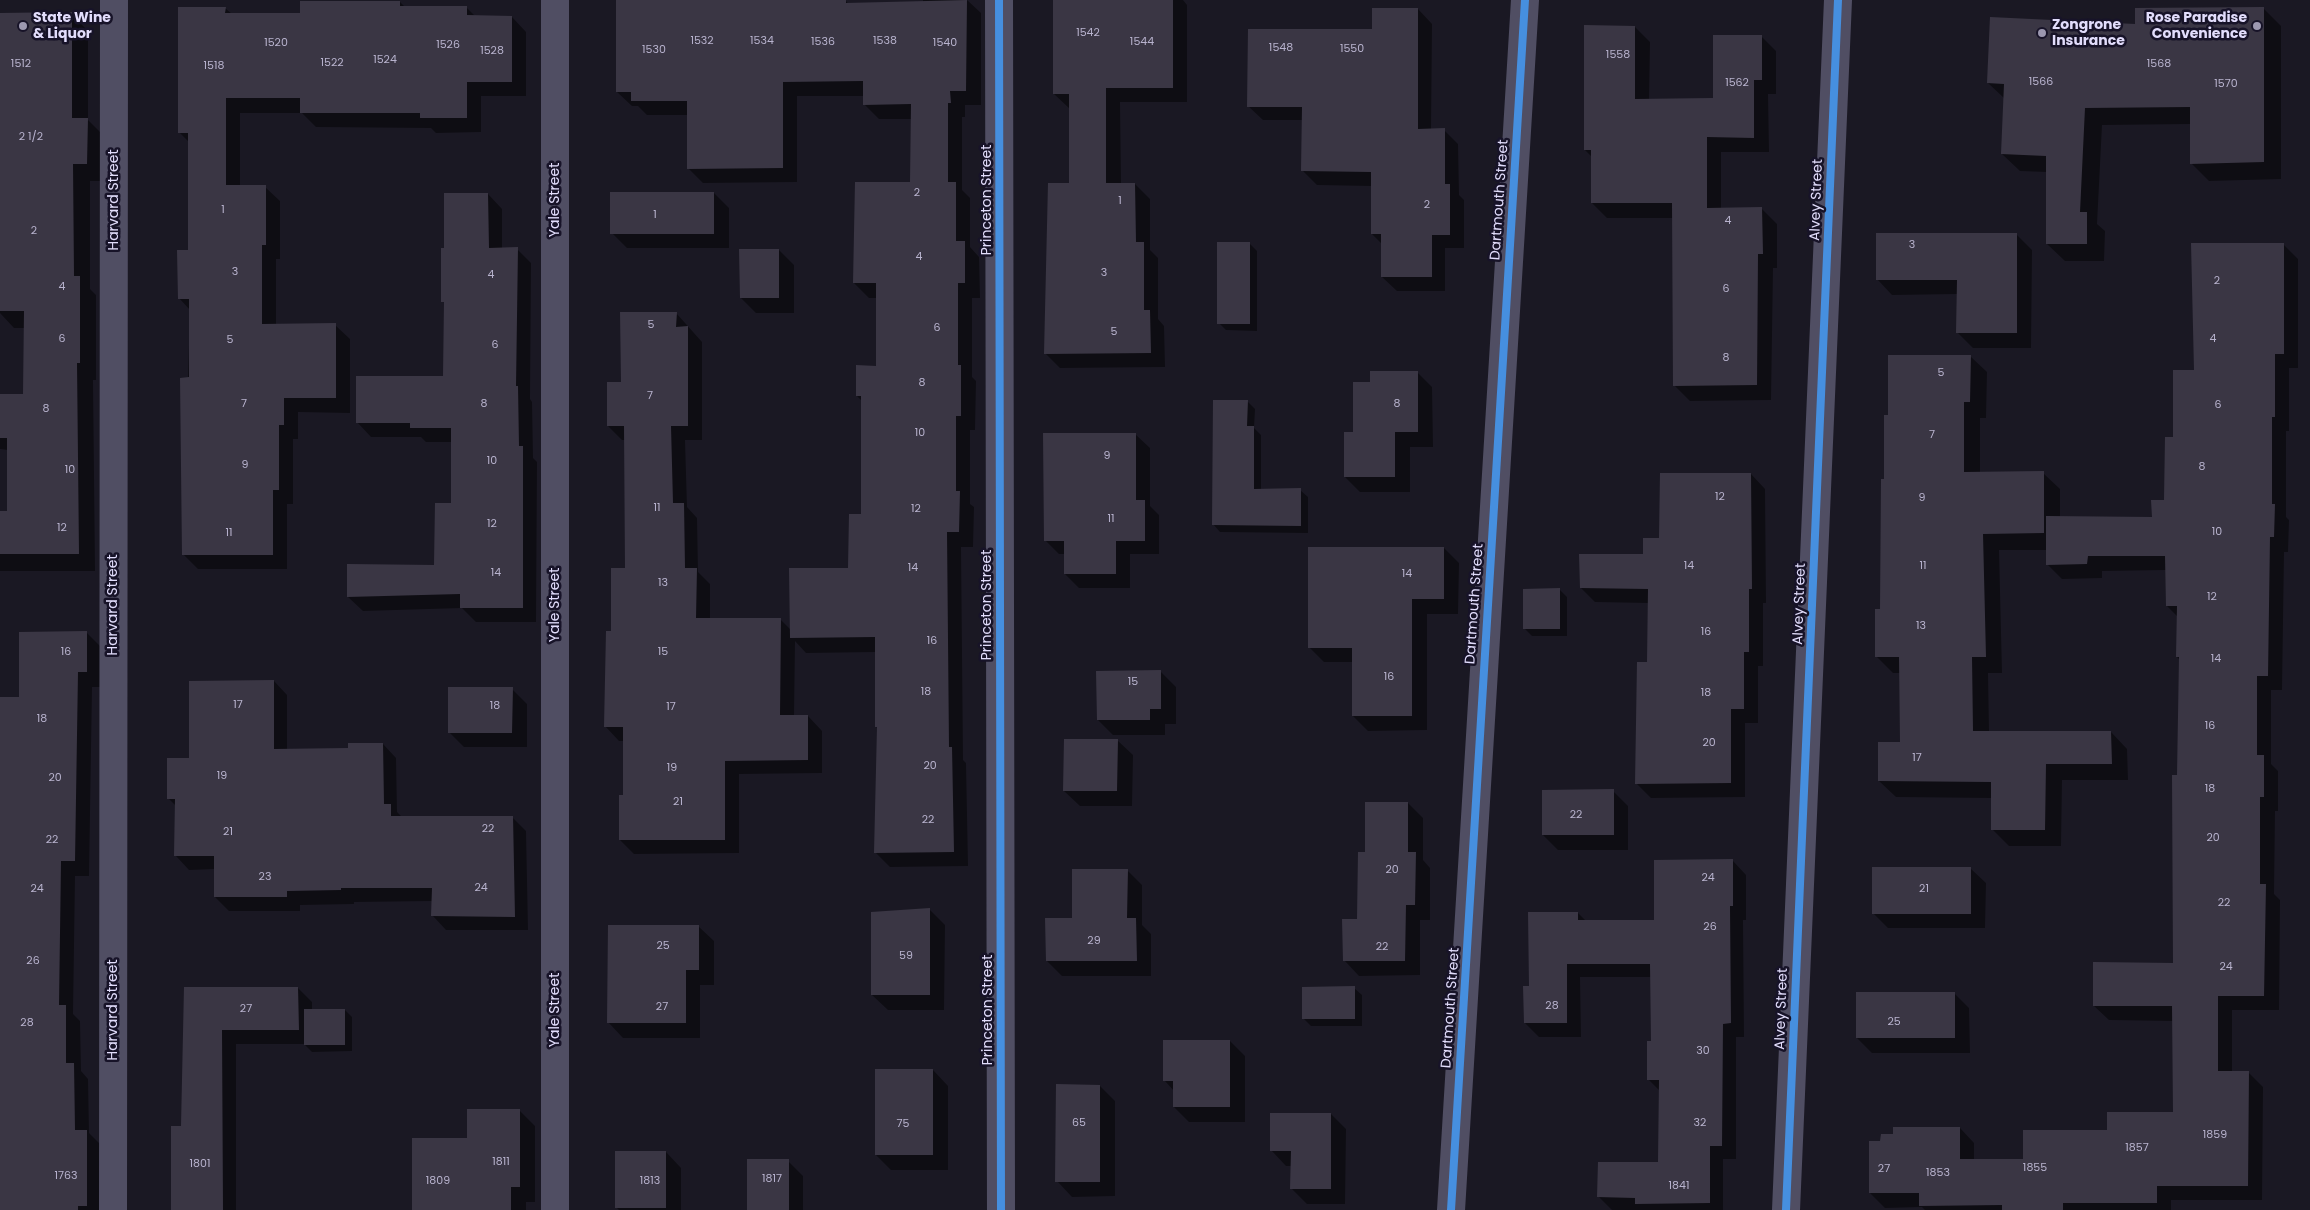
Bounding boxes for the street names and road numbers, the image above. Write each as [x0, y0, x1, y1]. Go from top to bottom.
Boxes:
street label: Dartmouth Street [1487, 139, 1513, 261]
street label: Princeton Street [979, 145, 995, 255]
street label: Harvard Street [106, 149, 122, 251]
street label: Alvey Street [1807, 159, 1827, 241]
street label: Yale Street [547, 163, 563, 237]
street label: Dartmouth Street [1462, 543, 1488, 665]
street label: Princeton Street [979, 550, 995, 660]
street label: Harvard Street [105, 554, 121, 656]
street label: Alvey Street [1790, 563, 1810, 645]
street label: Yale Street [547, 568, 563, 642]
street label: Dartmouth Street [1438, 947, 1464, 1069]
street label: Princeton Street [980, 955, 996, 1065]
street label: Harvard Street [105, 959, 121, 1061]
street label: Alvey Street [1772, 968, 1792, 1050]
street label: Yale Street [547, 973, 563, 1047]

